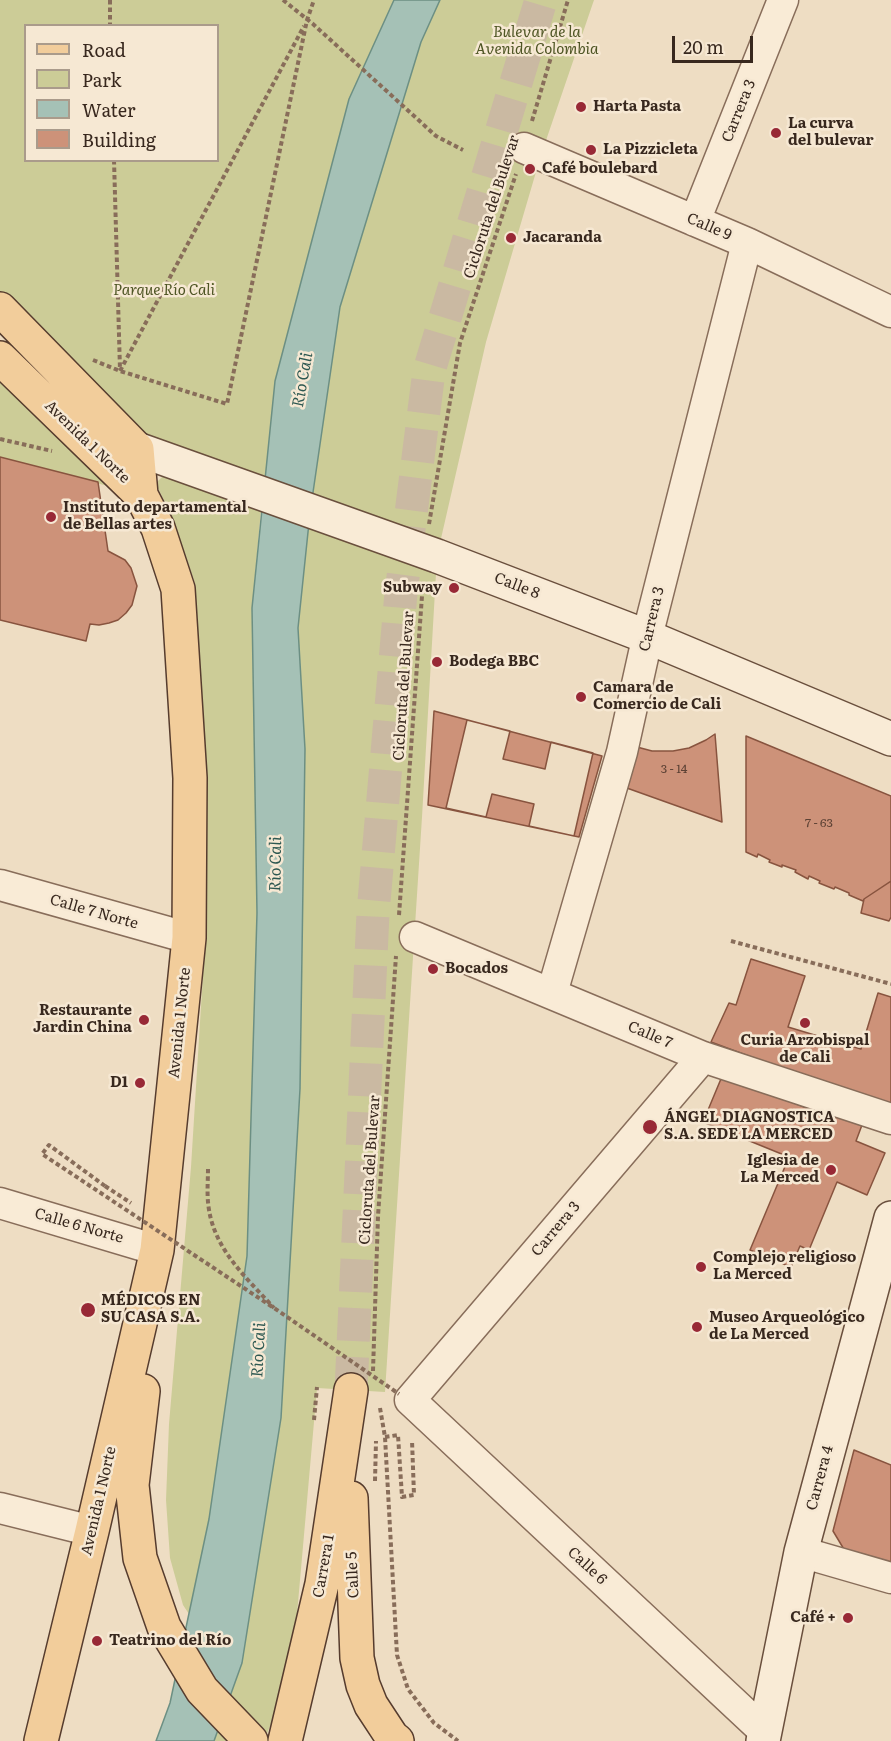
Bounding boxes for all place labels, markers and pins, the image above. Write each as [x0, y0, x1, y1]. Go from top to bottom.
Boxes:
place label: Harta Pasta [593, 98, 681, 116]
marker: Harta Pasta [574, 100, 588, 114]
place label: La curva del bulevar [788, 115, 874, 150]
marker: La curva del bulevar [769, 126, 783, 140]
place label: La Pizzicleta [603, 141, 698, 159]
marker: La Pizzicleta [584, 143, 598, 157]
place label: Café boulebard [542, 160, 658, 178]
marker: Café boulebard [523, 162, 537, 176]
place label: Jacaranda [523, 229, 602, 247]
marker: Jacaranda [504, 231, 518, 245]
place label: Instituto departamental de Bellas artes [63, 499, 247, 534]
marker: Instituto departamental de Bellas artes [44, 510, 58, 524]
place label: Subway [383, 579, 442, 597]
marker: Subway [447, 581, 461, 595]
place label: Bodega BBC [449, 653, 539, 671]
marker: Bodega BBC [430, 655, 444, 669]
place label: Camara de Comercio de Cali [593, 679, 721, 714]
marker: Camara de Comercio de Cali [574, 690, 588, 704]
place label: Bocados [445, 960, 508, 978]
marker: Bocados [426, 962, 440, 976]
place label: Restaurante Jardin China [33, 1002, 132, 1037]
marker: Restaurante Jardin China [137, 1013, 151, 1027]
marker: Curia Arzobispal de Cali [798, 1016, 812, 1030]
place label: Curia Arzobispal de Cali [741, 1032, 869, 1067]
place label: D1 [110, 1074, 128, 1092]
marker: D1 [133, 1076, 147, 1090]
place label: ÁNGEL DIAGNOSTICA S.A. SEDE LA MERCED [664, 1109, 835, 1144]
marker: ÁNGEL DIAGNOSTICA S.A. SEDE LA MERCED [641, 1118, 659, 1136]
place label: Iglesia de La Merced [740, 1152, 819, 1187]
marker: Iglesia de La Merced [824, 1163, 838, 1177]
place label: Complejo religioso La Merced [713, 1249, 856, 1284]
marker: Complejo religioso La Merced [694, 1260, 708, 1274]
place label: MÉDICOS EN SU CASA S.A. [101, 1292, 201, 1327]
marker: MÉDICOS EN SU CASA S.A. [79, 1301, 97, 1319]
place label: Museo Arqueológico de La Merced [709, 1309, 865, 1344]
marker: Museo Arqueológico de La Merced [690, 1320, 704, 1334]
place label: Café + [790, 1609, 836, 1627]
marker: Café + [841, 1611, 855, 1625]
place label: Teatrino del Río [109, 1632, 231, 1650]
marker: Teatrino del Río [90, 1634, 104, 1648]

